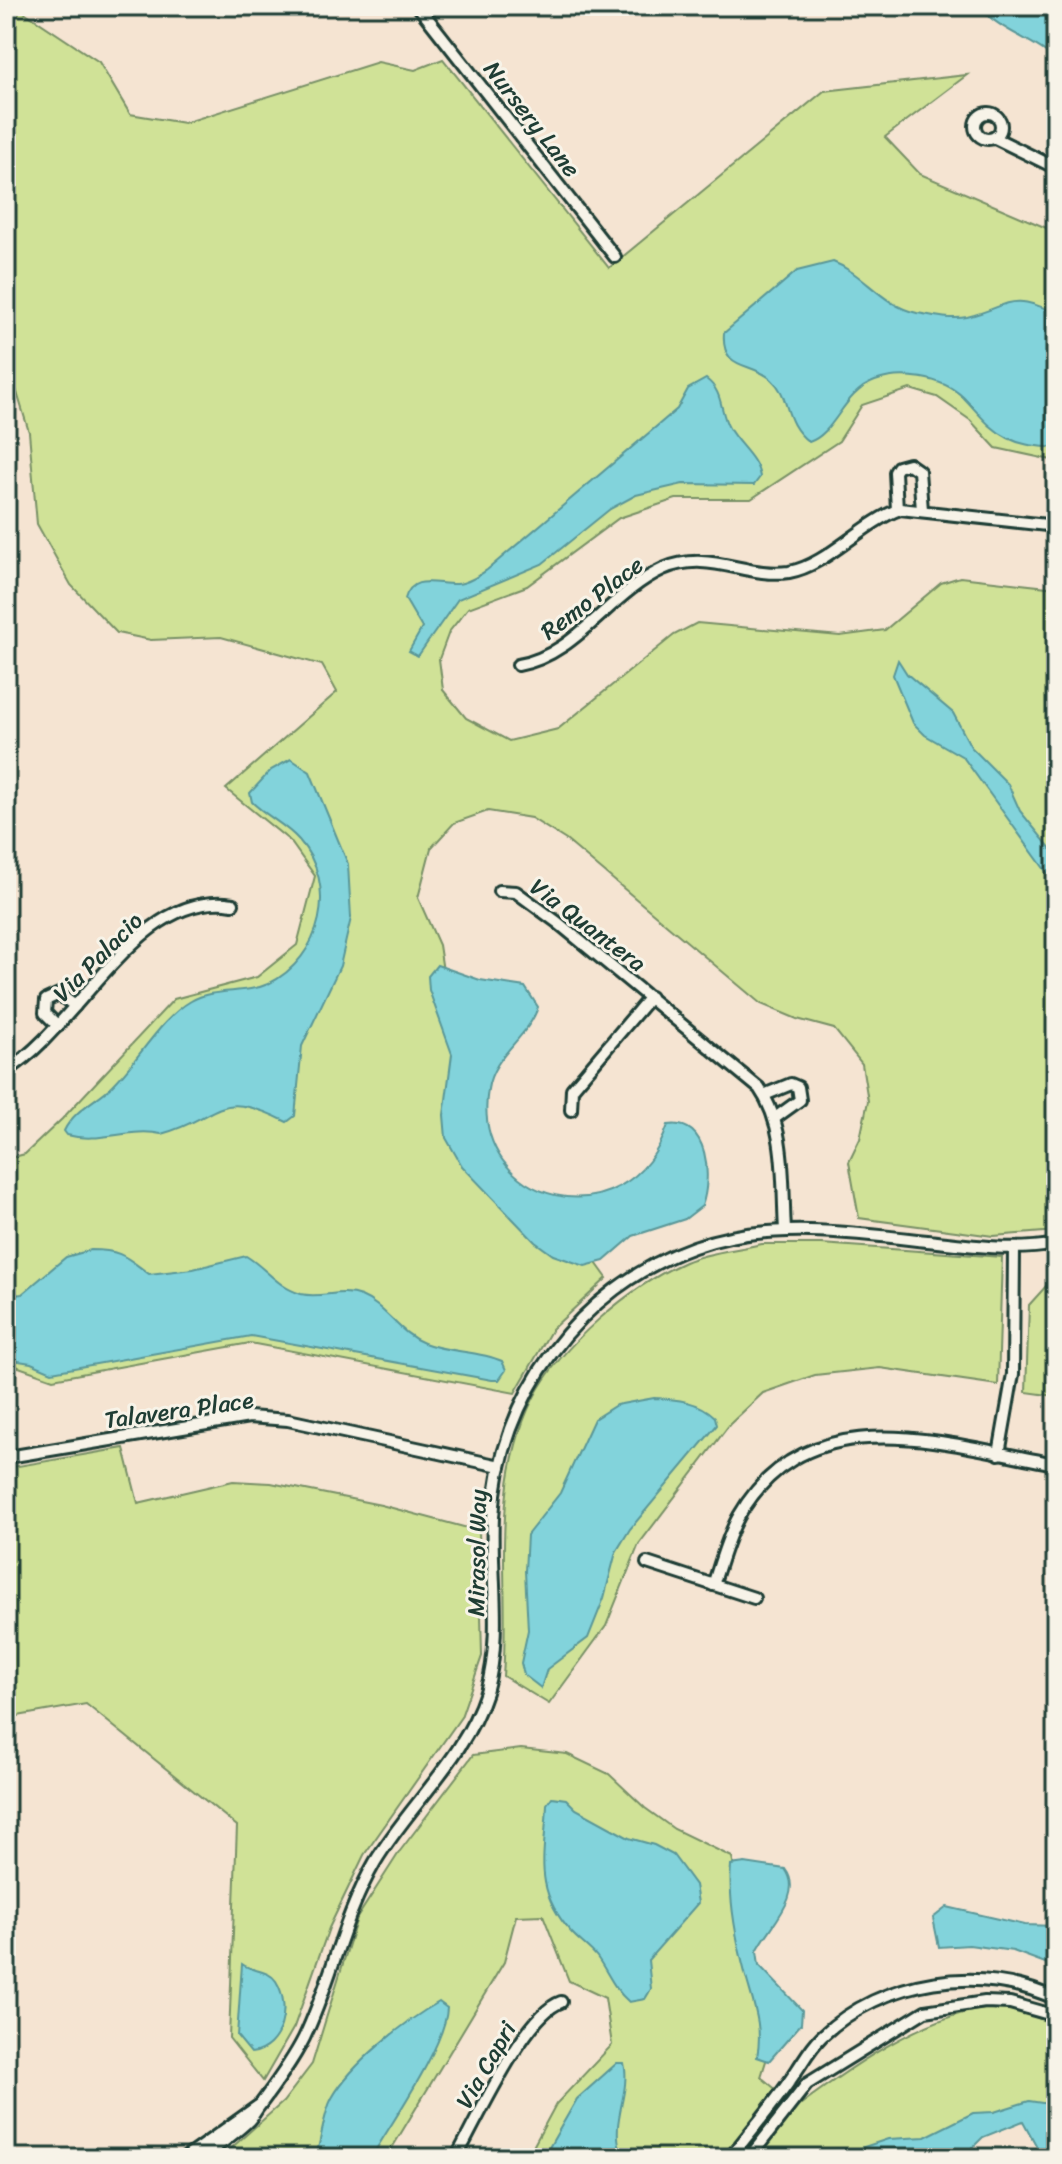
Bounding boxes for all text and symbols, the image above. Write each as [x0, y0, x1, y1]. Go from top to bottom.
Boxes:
street label: Nursery Lane [472, 51, 592, 187]
street label: Remo Place [531, 545, 653, 651]
street label: Via Quantera [521, 867, 655, 983]
street label: Via Palacio [43, 902, 153, 1012]
street label: Talavera Place [102, 1379, 257, 1441]
street label: Mirasol Way [455, 1489, 499, 1617]
street label: Via Capri [444, 2012, 529, 2117]

